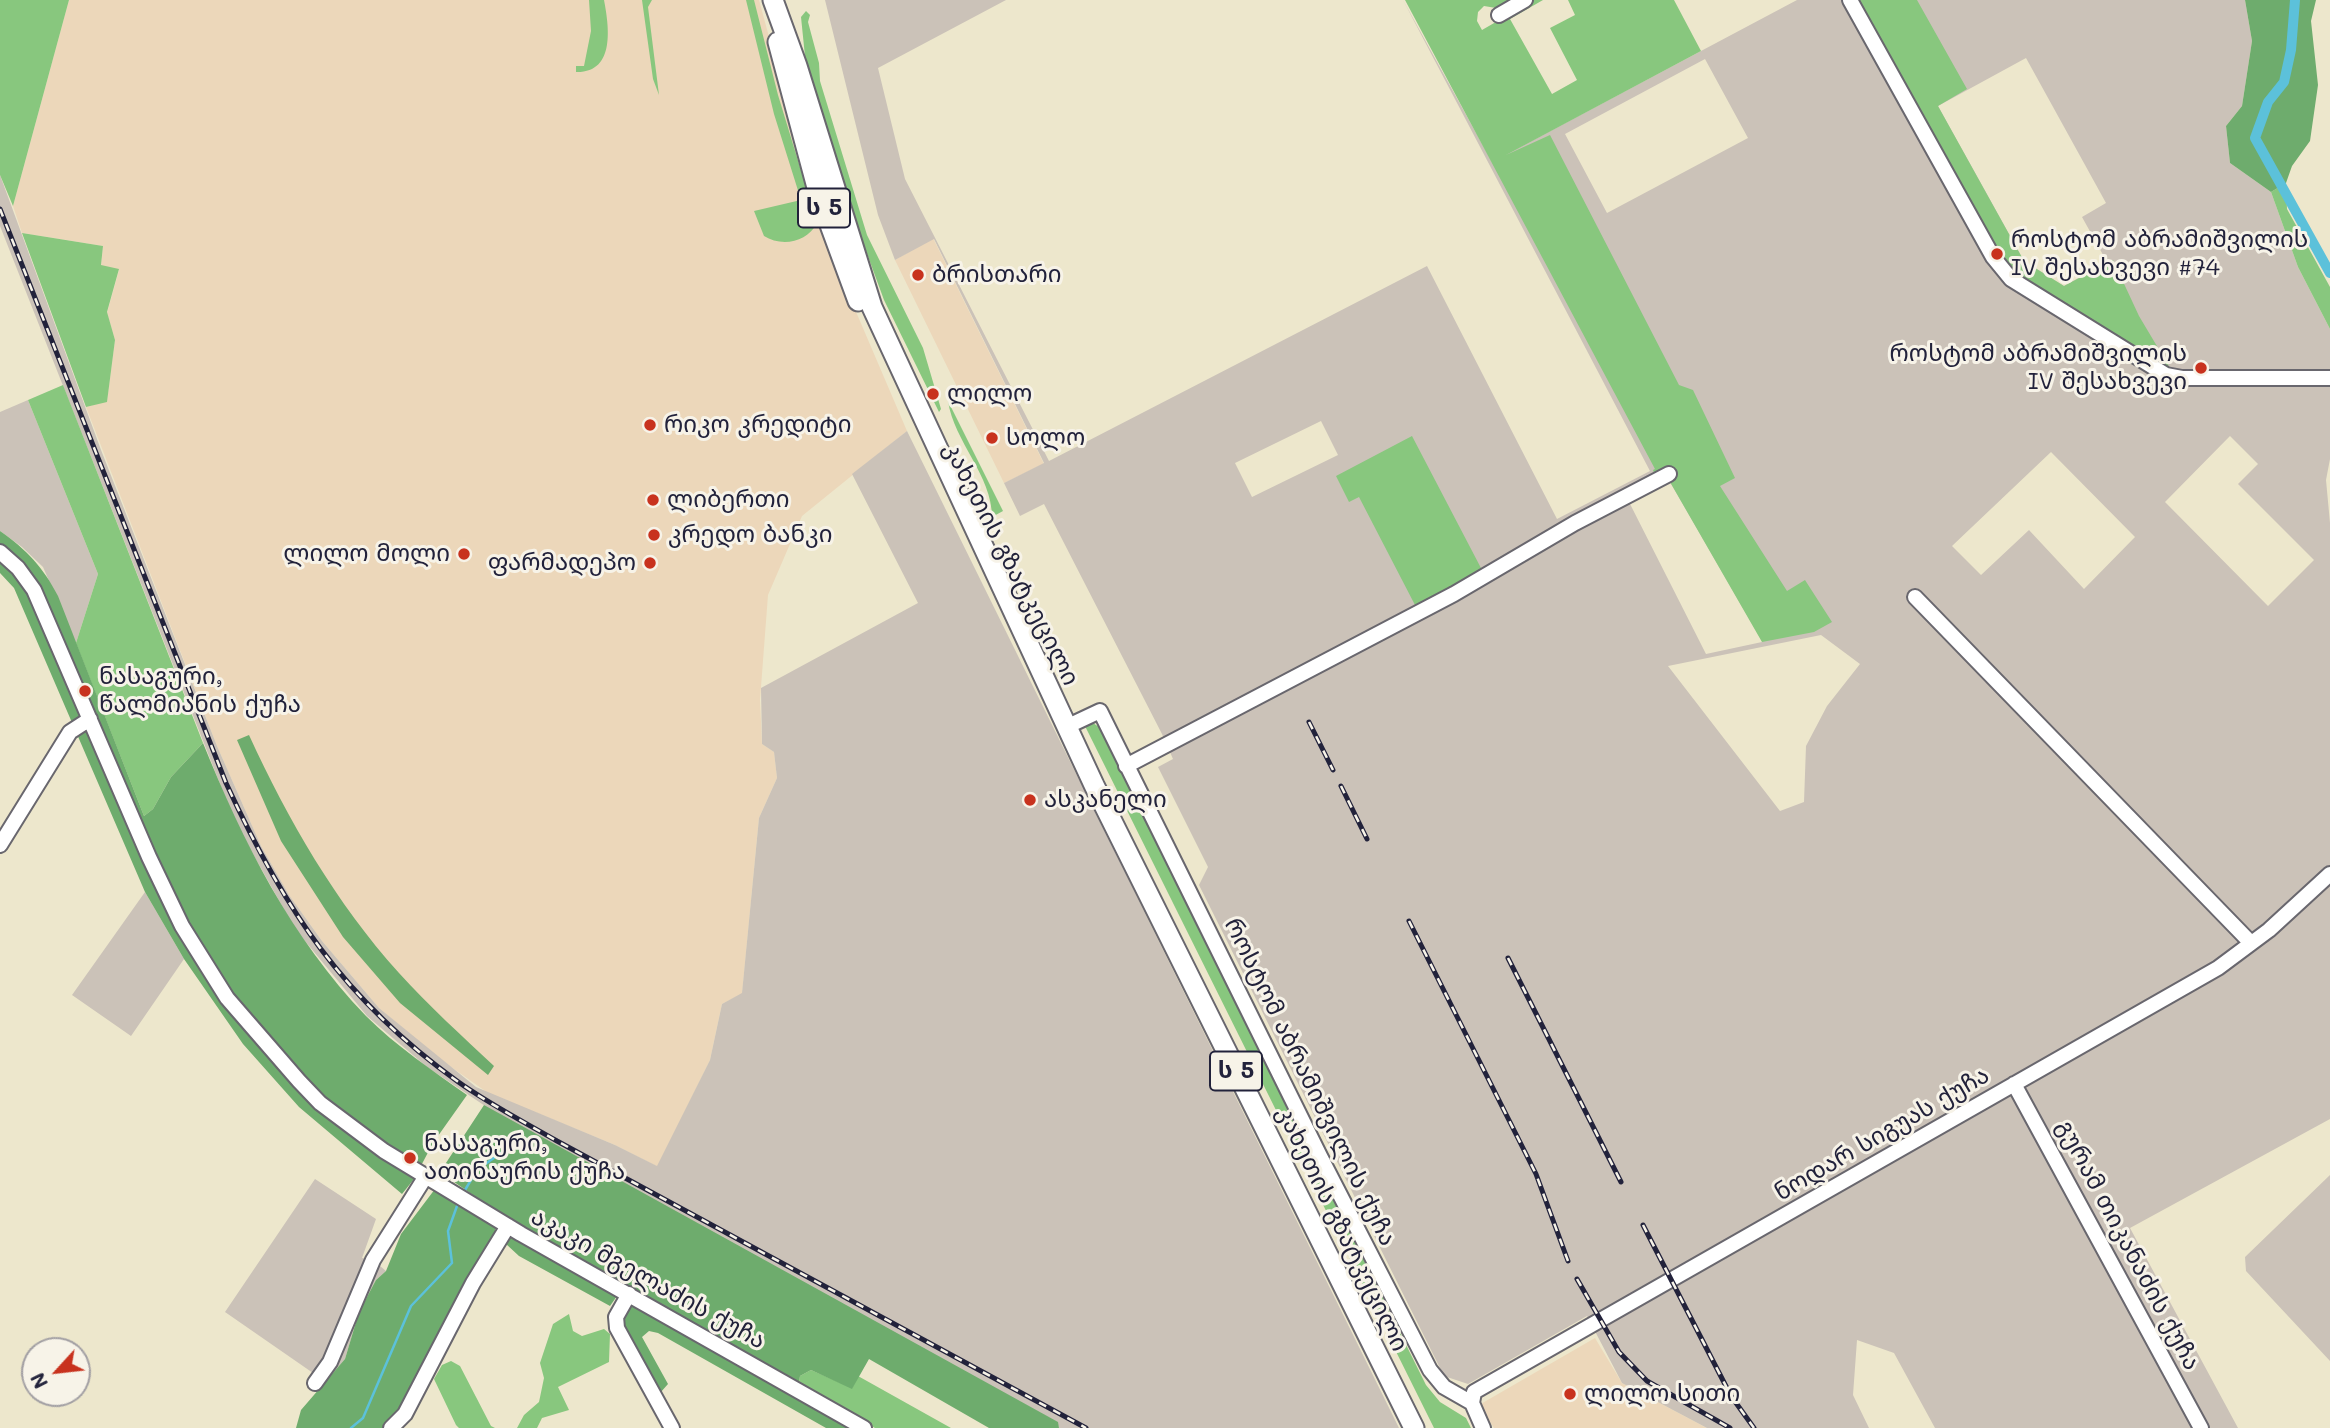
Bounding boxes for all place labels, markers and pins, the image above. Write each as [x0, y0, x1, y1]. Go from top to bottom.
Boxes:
place label: როსტომ აბრამიშვილის IV შესახვევი #74 [2011, 226, 2308, 282]
marker: როსტომ აბრამიშვილის IV შესახვევი #74 [1989, 246, 2005, 262]
place label: ბრისთარი [932, 261, 1061, 289]
marker: ბრისთარი [910, 267, 926, 283]
place label: როსტომ აბრამიშვილის IV შესახვევი [1890, 340, 2187, 396]
marker: როსტომ აბრამიშვილის IV შესახვევი [2193, 360, 2209, 376]
place label: ლილო [947, 380, 1032, 408]
marker: ლილო [925, 386, 941, 402]
place label: რიკო კრედიტი [664, 411, 851, 439]
marker: რიკო კრედიტი [642, 417, 658, 433]
place label: სოლო [1006, 424, 1085, 452]
marker: სოლო [984, 430, 1000, 446]
place label: ლიბერთი [667, 486, 789, 514]
marker: ლიბერთი [645, 492, 661, 508]
place label: კრედო ბანკი [668, 521, 832, 549]
marker: კრედო ბანკი [646, 527, 662, 543]
place label: ლილო მოლი [283, 540, 450, 568]
marker: ლილო მოლი [456, 546, 472, 562]
place label: ფარმადეპო [488, 549, 636, 577]
marker: ფარმადეპო [642, 555, 658, 571]
place label: ნასაგური, წალმიანის ქუჩა [99, 663, 301, 719]
marker: ნასაგური, წალმიანის ქუჩა [77, 683, 93, 699]
place label: ასკანელი [1044, 786, 1167, 814]
marker: ასკანელი [1022, 792, 1038, 808]
place label: ნასაგური, ათინაურის ქუჩა [424, 1130, 625, 1186]
marker: ნასაგური, ათინაურის ქუჩა [402, 1150, 418, 1166]
place label: ლილო სითი [1584, 1380, 1740, 1408]
marker: ლილო სითი [1562, 1386, 1578, 1402]

